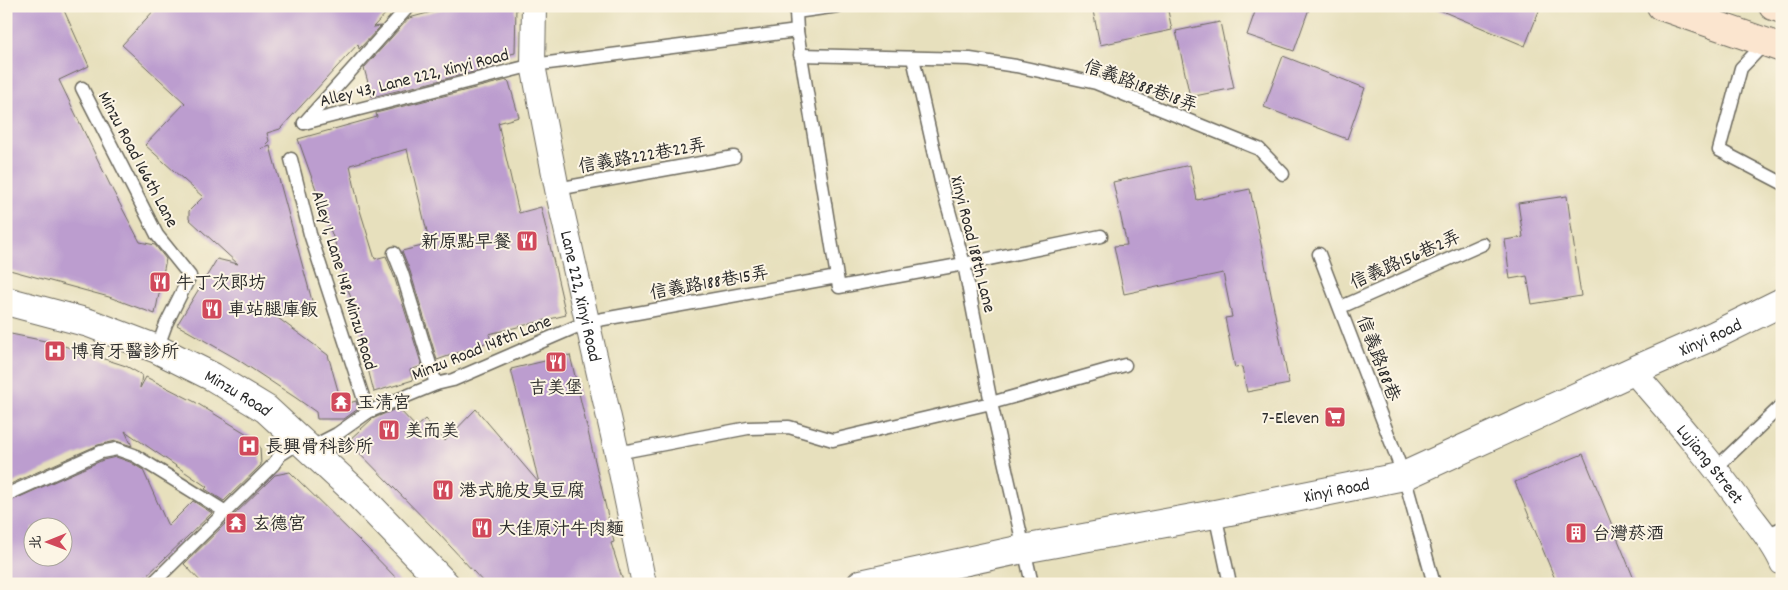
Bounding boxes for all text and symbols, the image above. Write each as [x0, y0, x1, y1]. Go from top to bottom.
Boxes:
street label: Alley 43, Lane 222, Xinyi Road [317, 44, 512, 115]
street label: 信義路188巷18弄 [1080, 55, 1201, 120]
street label: Minzu Road 166th Lane [90, 88, 183, 233]
street label: 信義路222巷22弄 [577, 134, 708, 181]
street label: Xinyi Road 188th Lane [943, 174, 1001, 316]
street label: Alley 1, Lane 148, Minzu Road [303, 188, 382, 373]
street label: 信義路156巷2弄 [1347, 226, 1465, 297]
restaurant icon: 新原點早餐 [515, 229, 539, 253]
street label: Lane 222, Xinyi Road [552, 229, 606, 365]
place label: 新原點早餐 [421, 231, 511, 256]
street label: 信義路188巷15弄 [648, 262, 771, 307]
restaurant icon: 牛丁次郎坊 [148, 270, 172, 294]
place label: 牛丁次郎坊 [176, 272, 266, 297]
restaurant icon: 車站腿庫飯 [200, 297, 224, 321]
place label: 車站腿庫飯 [228, 299, 318, 324]
street label: Minzu Road 148th Lane [408, 310, 555, 389]
street label: 信義路188巷 [1349, 312, 1405, 406]
street label: Xinyi Road [1676, 314, 1747, 364]
hospital icon: 博育牙醫診所 [43, 339, 67, 363]
place label: 博育牙醫診所 [71, 341, 179, 366]
restaurant icon: 吉美堡 [544, 350, 568, 374]
street label: Minzu Road [200, 365, 277, 423]
place label: 吉美堡 [529, 377, 583, 402]
temple icon: 玉清宮 [329, 390, 353, 414]
place label: 玉清宮 [357, 392, 411, 417]
supermarket icon: 7-Eleven [1323, 405, 1347, 429]
place label: 7-Eleven [1262, 407, 1319, 432]
restaurant icon: 美而美 [377, 418, 401, 442]
place label: 美而美 [405, 420, 459, 445]
street label: Lujiang Street [1669, 420, 1748, 511]
hospital icon: 長興骨科診所 [237, 434, 261, 458]
place label: 長興骨科診所 [265, 436, 373, 461]
street label: Xinyi Road [1302, 473, 1372, 511]
restaurant icon: 港式脆皮臭豆腐 [431, 478, 455, 502]
place label: 港式脆皮臭豆腐 [459, 480, 585, 505]
temple icon: 玄德宮 [224, 511, 248, 535]
place label: 玄德宮 [252, 513, 306, 538]
restaurant icon: 大佳原汁牛肉麵 [470, 516, 494, 540]
north arrow [22, 518, 72, 568]
place label: 大佳原汁牛肉麵 [498, 518, 624, 543]
building icon: 台灣菸酒 [1564, 521, 1588, 545]
place label: 台灣菸酒 [1592, 523, 1664, 548]
text: 北 [27, 535, 47, 549]

